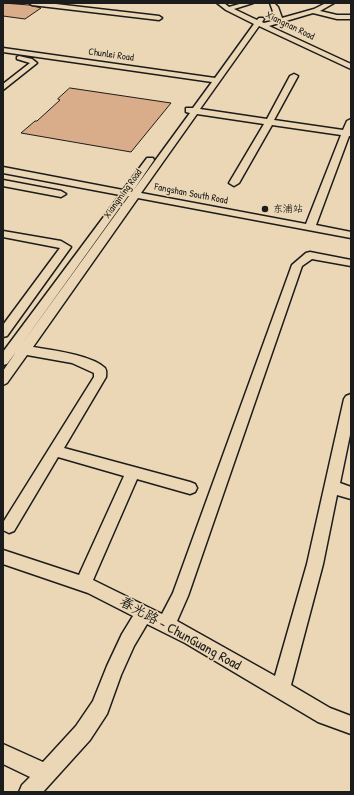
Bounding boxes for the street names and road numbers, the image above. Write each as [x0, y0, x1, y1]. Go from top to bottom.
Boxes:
street label: Xiangnan Road [264, 9, 316, 43]
street label: Chunlei Road [88, 46, 134, 64]
street label: Xiangming Road [101, 167, 145, 221]
street label: Fangshan South Road [153, 181, 229, 207]
street label: 春光路 - ChunGuang Road [116, 594, 244, 674]

